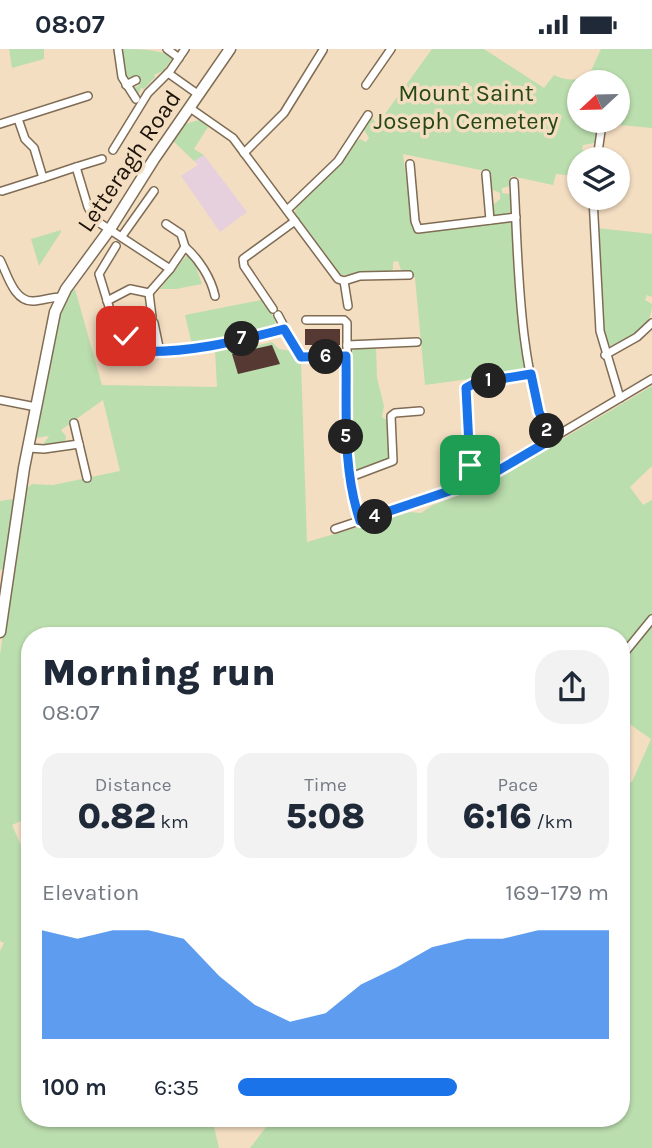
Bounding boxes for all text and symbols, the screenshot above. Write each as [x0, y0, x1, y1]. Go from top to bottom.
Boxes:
text: 08:07 [35, 9, 105, 40]
north arrow [567, 70, 630, 133]
map controls [567, 70, 630, 210]
park label: Mount Saint Joseph Cemetery [374, 79, 558, 135]
street label: Letteragh Road [71, 85, 187, 237]
button: layers [567, 147, 630, 210]
pin [96, 306, 156, 366]
icon: check [107, 317, 145, 355]
pin: 7 [224, 321, 260, 357]
text: 7 [237, 327, 246, 349]
pin: 6 [308, 339, 344, 375]
text: 6 [320, 345, 331, 367]
pin: 1 [472, 363, 506, 399]
text: 1 [485, 369, 492, 391]
pin: 2 [530, 413, 564, 449]
pin: 5 [328, 419, 364, 455]
text: 2 [541, 419, 552, 441]
text: 5 [340, 425, 351, 447]
pin [440, 435, 500, 495]
icon: arrive [451, 446, 489, 484]
pin: 4 [358, 499, 392, 535]
text: 4 [369, 505, 380, 527]
text: Morning run [42, 650, 276, 695]
button: share [535, 650, 609, 724]
text: 08:07 [42, 699, 100, 726]
text: Distance [95, 774, 172, 796]
text: Time [304, 774, 347, 796]
text: Pace [498, 774, 538, 796]
text: 0.82 [77, 796, 156, 837]
text: 5:08 [286, 796, 365, 837]
text: 6:16 [463, 796, 532, 837]
text: km [156, 811, 189, 833]
text: /km [532, 811, 573, 833]
text: Elevation [42, 879, 139, 906]
text: 169–179 m [505, 879, 609, 906]
text: 100 m [42, 1074, 107, 1101]
text: 6:35 [154, 1074, 199, 1101]

